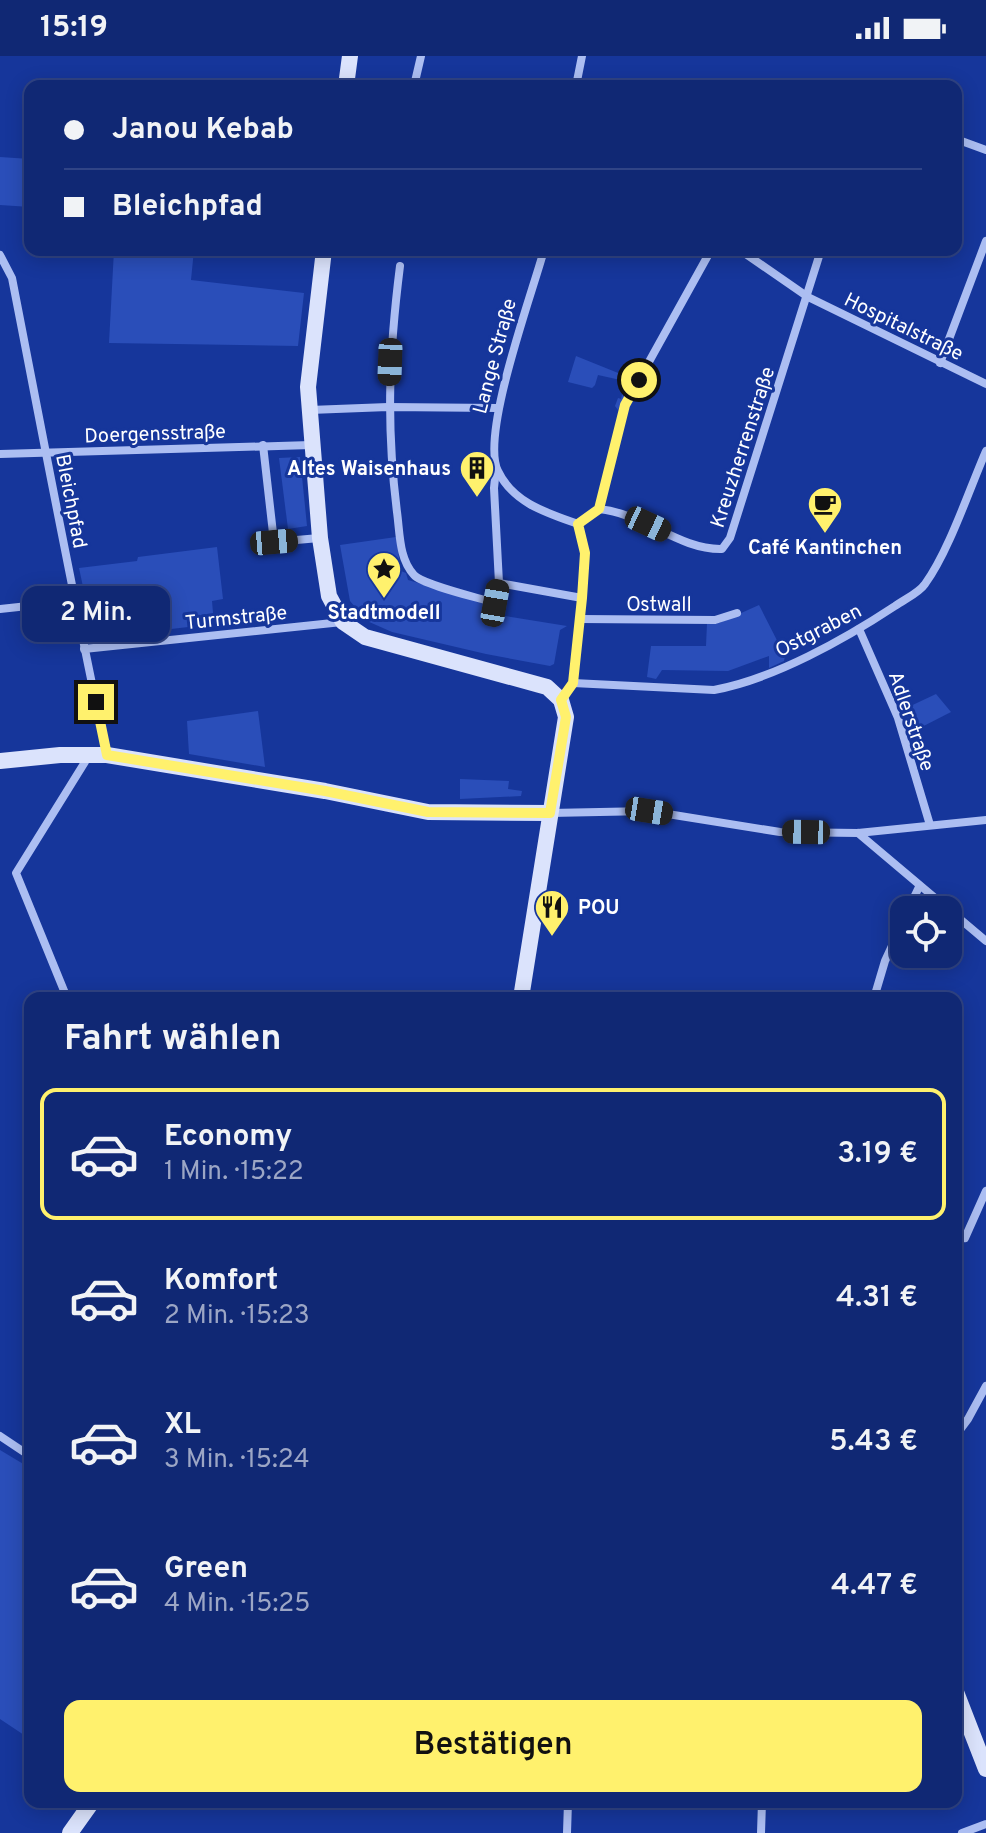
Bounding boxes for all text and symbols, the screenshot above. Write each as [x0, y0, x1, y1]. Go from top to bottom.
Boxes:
text: 15:19 [40, 10, 108, 47]
text: Janou Kebab [112, 112, 294, 149]
text: Bleichpfad [112, 189, 263, 226]
street label: Hospitalstraße [839, 288, 967, 368]
street label: Lange Straße [468, 296, 524, 417]
car [377, 338, 403, 386]
route start [621, 362, 657, 398]
street label: Kreuzherrenstraße [706, 364, 782, 532]
street label: Doergensstraße [84, 420, 226, 450]
building icon: Altes Waisenhaus [458, 449, 496, 499]
street label: Bleichpfad [48, 452, 92, 551]
place label: Altes Waisenhaus [287, 457, 451, 483]
cafe icon: Café Kantinchen [806, 485, 844, 535]
car [621, 503, 675, 545]
car [249, 528, 299, 556]
place label: Café Kantinchen [748, 536, 902, 562]
place icon: Stadtmodell [365, 550, 403, 600]
car [479, 577, 511, 629]
callout: 2 Min. [22, 586, 170, 642]
street label: Ostwall [626, 593, 692, 619]
text: 2 Min. [60, 597, 132, 630]
street label: Ostgraben [771, 599, 867, 665]
street label: Turmstraße [184, 601, 289, 637]
place label: Stadtmodell [327, 601, 441, 627]
street label: Adlerstraße [881, 668, 939, 775]
route end [78, 684, 114, 720]
car [623, 795, 675, 827]
car [782, 820, 830, 844]
restaurant icon: POU [533, 888, 571, 938]
place label: POU [578, 896, 620, 922]
map controls [890, 896, 962, 968]
button: locate [890, 896, 962, 968]
text: Fahrt wählen [64, 1017, 282, 1063]
icon: car [68, 1118, 140, 1190]
text: Economy [164, 1119, 292, 1156]
text: 3.19 € [837, 1136, 918, 1173]
text: 1 Min. · 15:22 [164, 1156, 304, 1189]
icon: car [68, 1262, 140, 1334]
text: Komfort [164, 1263, 278, 1300]
text: 4.31 € [836, 1280, 918, 1317]
text: 2 Min. · 15:23 [164, 1300, 310, 1333]
icon: car [68, 1406, 140, 1478]
text: XL [164, 1407, 201, 1444]
text: 5.43 € [829, 1424, 918, 1461]
text: 3 Min. · 15:24 [164, 1444, 310, 1477]
icon: car [68, 1550, 140, 1622]
text: Green [164, 1551, 248, 1588]
text: 4.47 € [831, 1568, 918, 1605]
text: 4 Min. · 15:25 [164, 1588, 310, 1621]
button: Bestätigen [64, 1700, 922, 1792]

